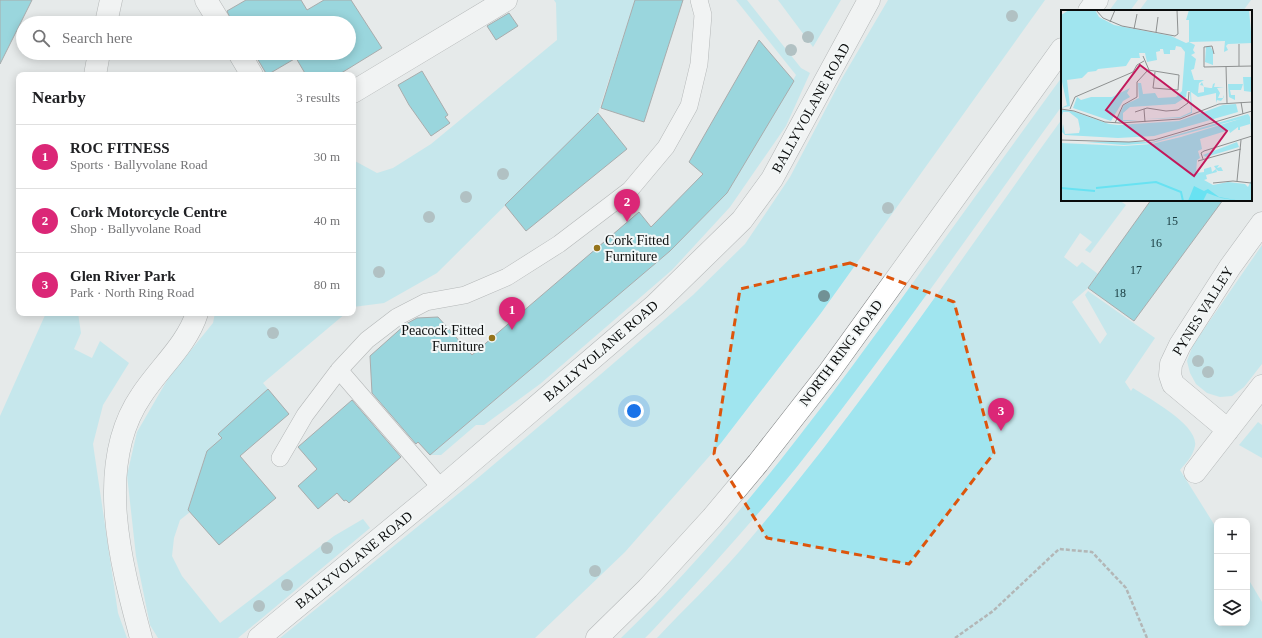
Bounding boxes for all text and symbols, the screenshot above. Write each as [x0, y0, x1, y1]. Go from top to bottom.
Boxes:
inset map [1061, 10, 1252, 201]
search box [16, 16, 356, 60]
icon: search [30, 27, 52, 49]
text: Search here [62, 30, 132, 46]
street label: BALLYVOLANE ROAD [769, 41, 853, 175]
text: Nearby [32, 88, 86, 107]
text: 3 results [296, 90, 340, 105]
text: ROC FITNESS [70, 140, 170, 156]
text: 1 [42, 149, 48, 164]
text: 30 m [314, 149, 340, 164]
text: Sports · Ballyvolane Road [70, 157, 208, 172]
pin: 2 [614, 189, 640, 222]
text: Cork Motorcycle Centre [70, 204, 227, 220]
text: 2 [42, 213, 48, 228]
text: 40 m [314, 213, 340, 228]
house number: 15 [1166, 214, 1178, 228]
text: Shop · Ballyvolane Road [70, 221, 201, 236]
place label: Cork Fitted Furniture [605, 233, 669, 264]
house number: 16 [1150, 236, 1162, 250]
marker: Cork Fitted Furniture [592, 243, 602, 253]
house number: 17 [1130, 263, 1142, 277]
street label: PYNES VALLEY [1170, 264, 1236, 358]
text: Glen River Park [70, 268, 176, 284]
text: 3 [42, 277, 48, 292]
text: 80 m [314, 277, 340, 292]
text: Park · North Ring Road [70, 285, 194, 300]
house number: 18 [1114, 286, 1126, 300]
pin: 1 [499, 297, 525, 330]
street label: BALLYVOLANE ROAD [541, 297, 661, 405]
street label: NORTH RING ROAD [796, 297, 886, 409]
place label: Peacock Fitted Furniture [401, 323, 484, 354]
marker: Peacock Fitted Furniture [487, 333, 497, 343]
pin: 3 [988, 398, 1014, 431]
your location [624, 401, 644, 421]
street label: BALLYVOLANE ROAD [293, 508, 415, 612]
map controls [1214, 518, 1250, 626]
button: + [1214, 518, 1250, 554]
button: − [1214, 554, 1250, 590]
button: layers [1214, 590, 1250, 626]

